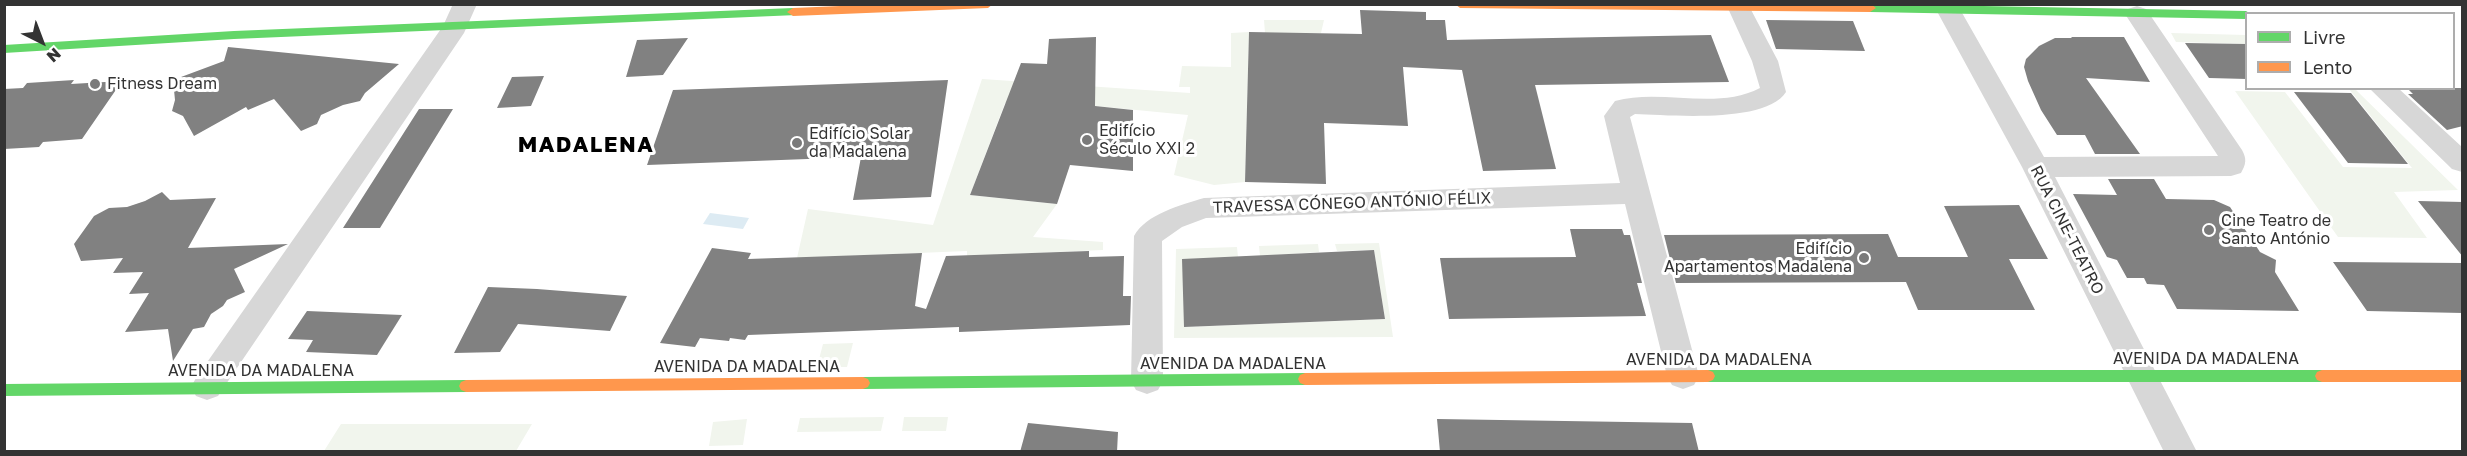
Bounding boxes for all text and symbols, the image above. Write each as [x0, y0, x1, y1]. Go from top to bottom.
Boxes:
north arrow [12, 12, 72, 72]
legend [2245, 12, 2455, 90]
text: Livre [2303, 26, 2345, 48]
text: N [43, 44, 65, 67]
text: Lento [2303, 56, 2352, 78]
place label: Fitness Dream [107, 74, 217, 94]
marker: Fitness Dream [88, 77, 102, 91]
place label: Edifício Século XXI 2 [1099, 121, 1195, 159]
place label: Edifício Solar da Madalena [809, 124, 910, 162]
district label: MADALENA [518, 132, 654, 158]
marker: Edifício Século XXI 2 [1080, 133, 1094, 147]
marker: Edifício Solar da Madalena [790, 136, 804, 150]
street label: RUA CINE-TEATRO [2026, 162, 2108, 298]
street label: TRAVESSA CÓNEGO ANTÓNIO FÉLIX [1212, 189, 1492, 217]
place label: Cine Teatro de Santo António [2221, 211, 2331, 249]
marker: Cine Teatro de Santo António [2202, 223, 2216, 237]
place label: Edifício Apartamentos Madalena [1664, 239, 1852, 277]
marker: Edifício Apartamentos Madalena [1857, 251, 1871, 265]
street label: AVENIDA DA MADALENA [2113, 349, 2299, 369]
street label: AVENIDA DA MADALENA [1626, 350, 1812, 370]
street label: AVENIDA DA MADALENA [1140, 354, 1326, 374]
street label: AVENIDA DA MADALENA [654, 357, 840, 377]
street label: AVENIDA DA MADALENA [168, 361, 354, 381]

